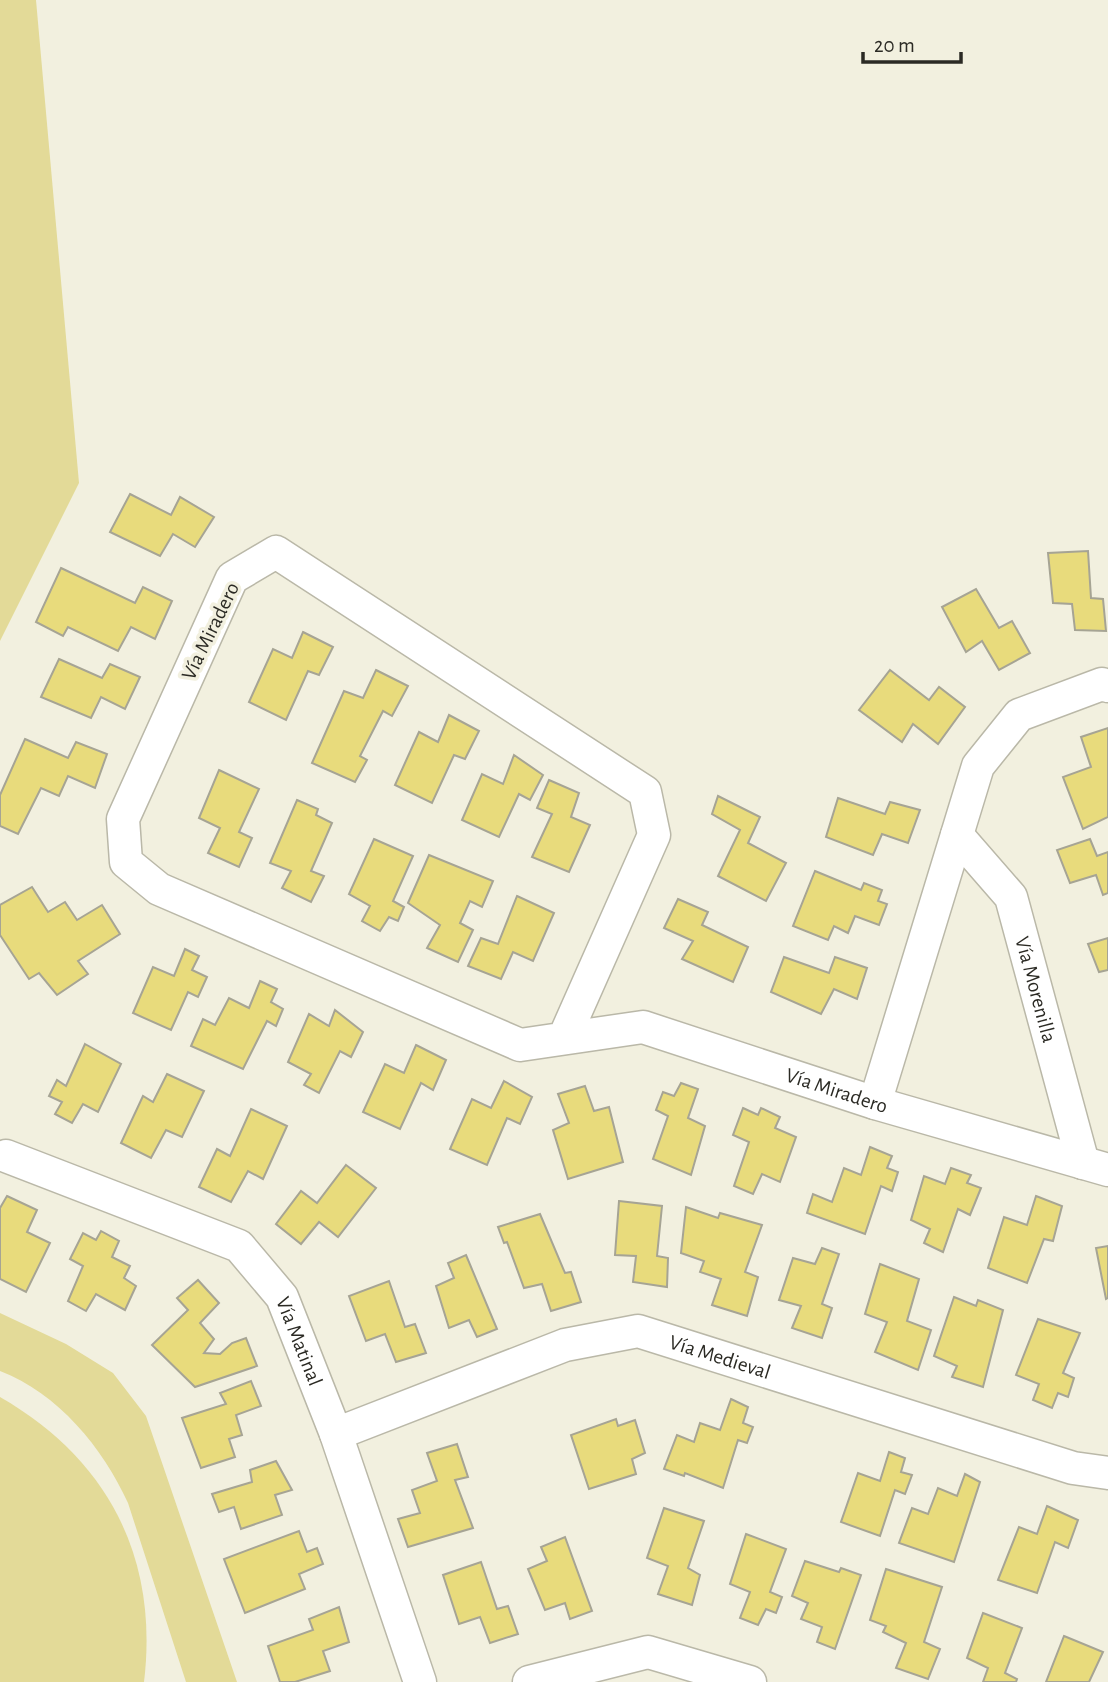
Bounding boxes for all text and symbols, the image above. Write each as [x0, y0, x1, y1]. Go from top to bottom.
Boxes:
scale bar [863, 21, 961, 65]
text: 20 m [874, 35, 915, 56]
street label: Vía Miradero [178, 579, 243, 683]
street label: Vía Morenilla [1011, 934, 1060, 1045]
street label: Vía Miradero [783, 1065, 890, 1117]
street label: Vía Matinal [272, 1294, 326, 1389]
street label: Vía Medieval [667, 1332, 773, 1383]

